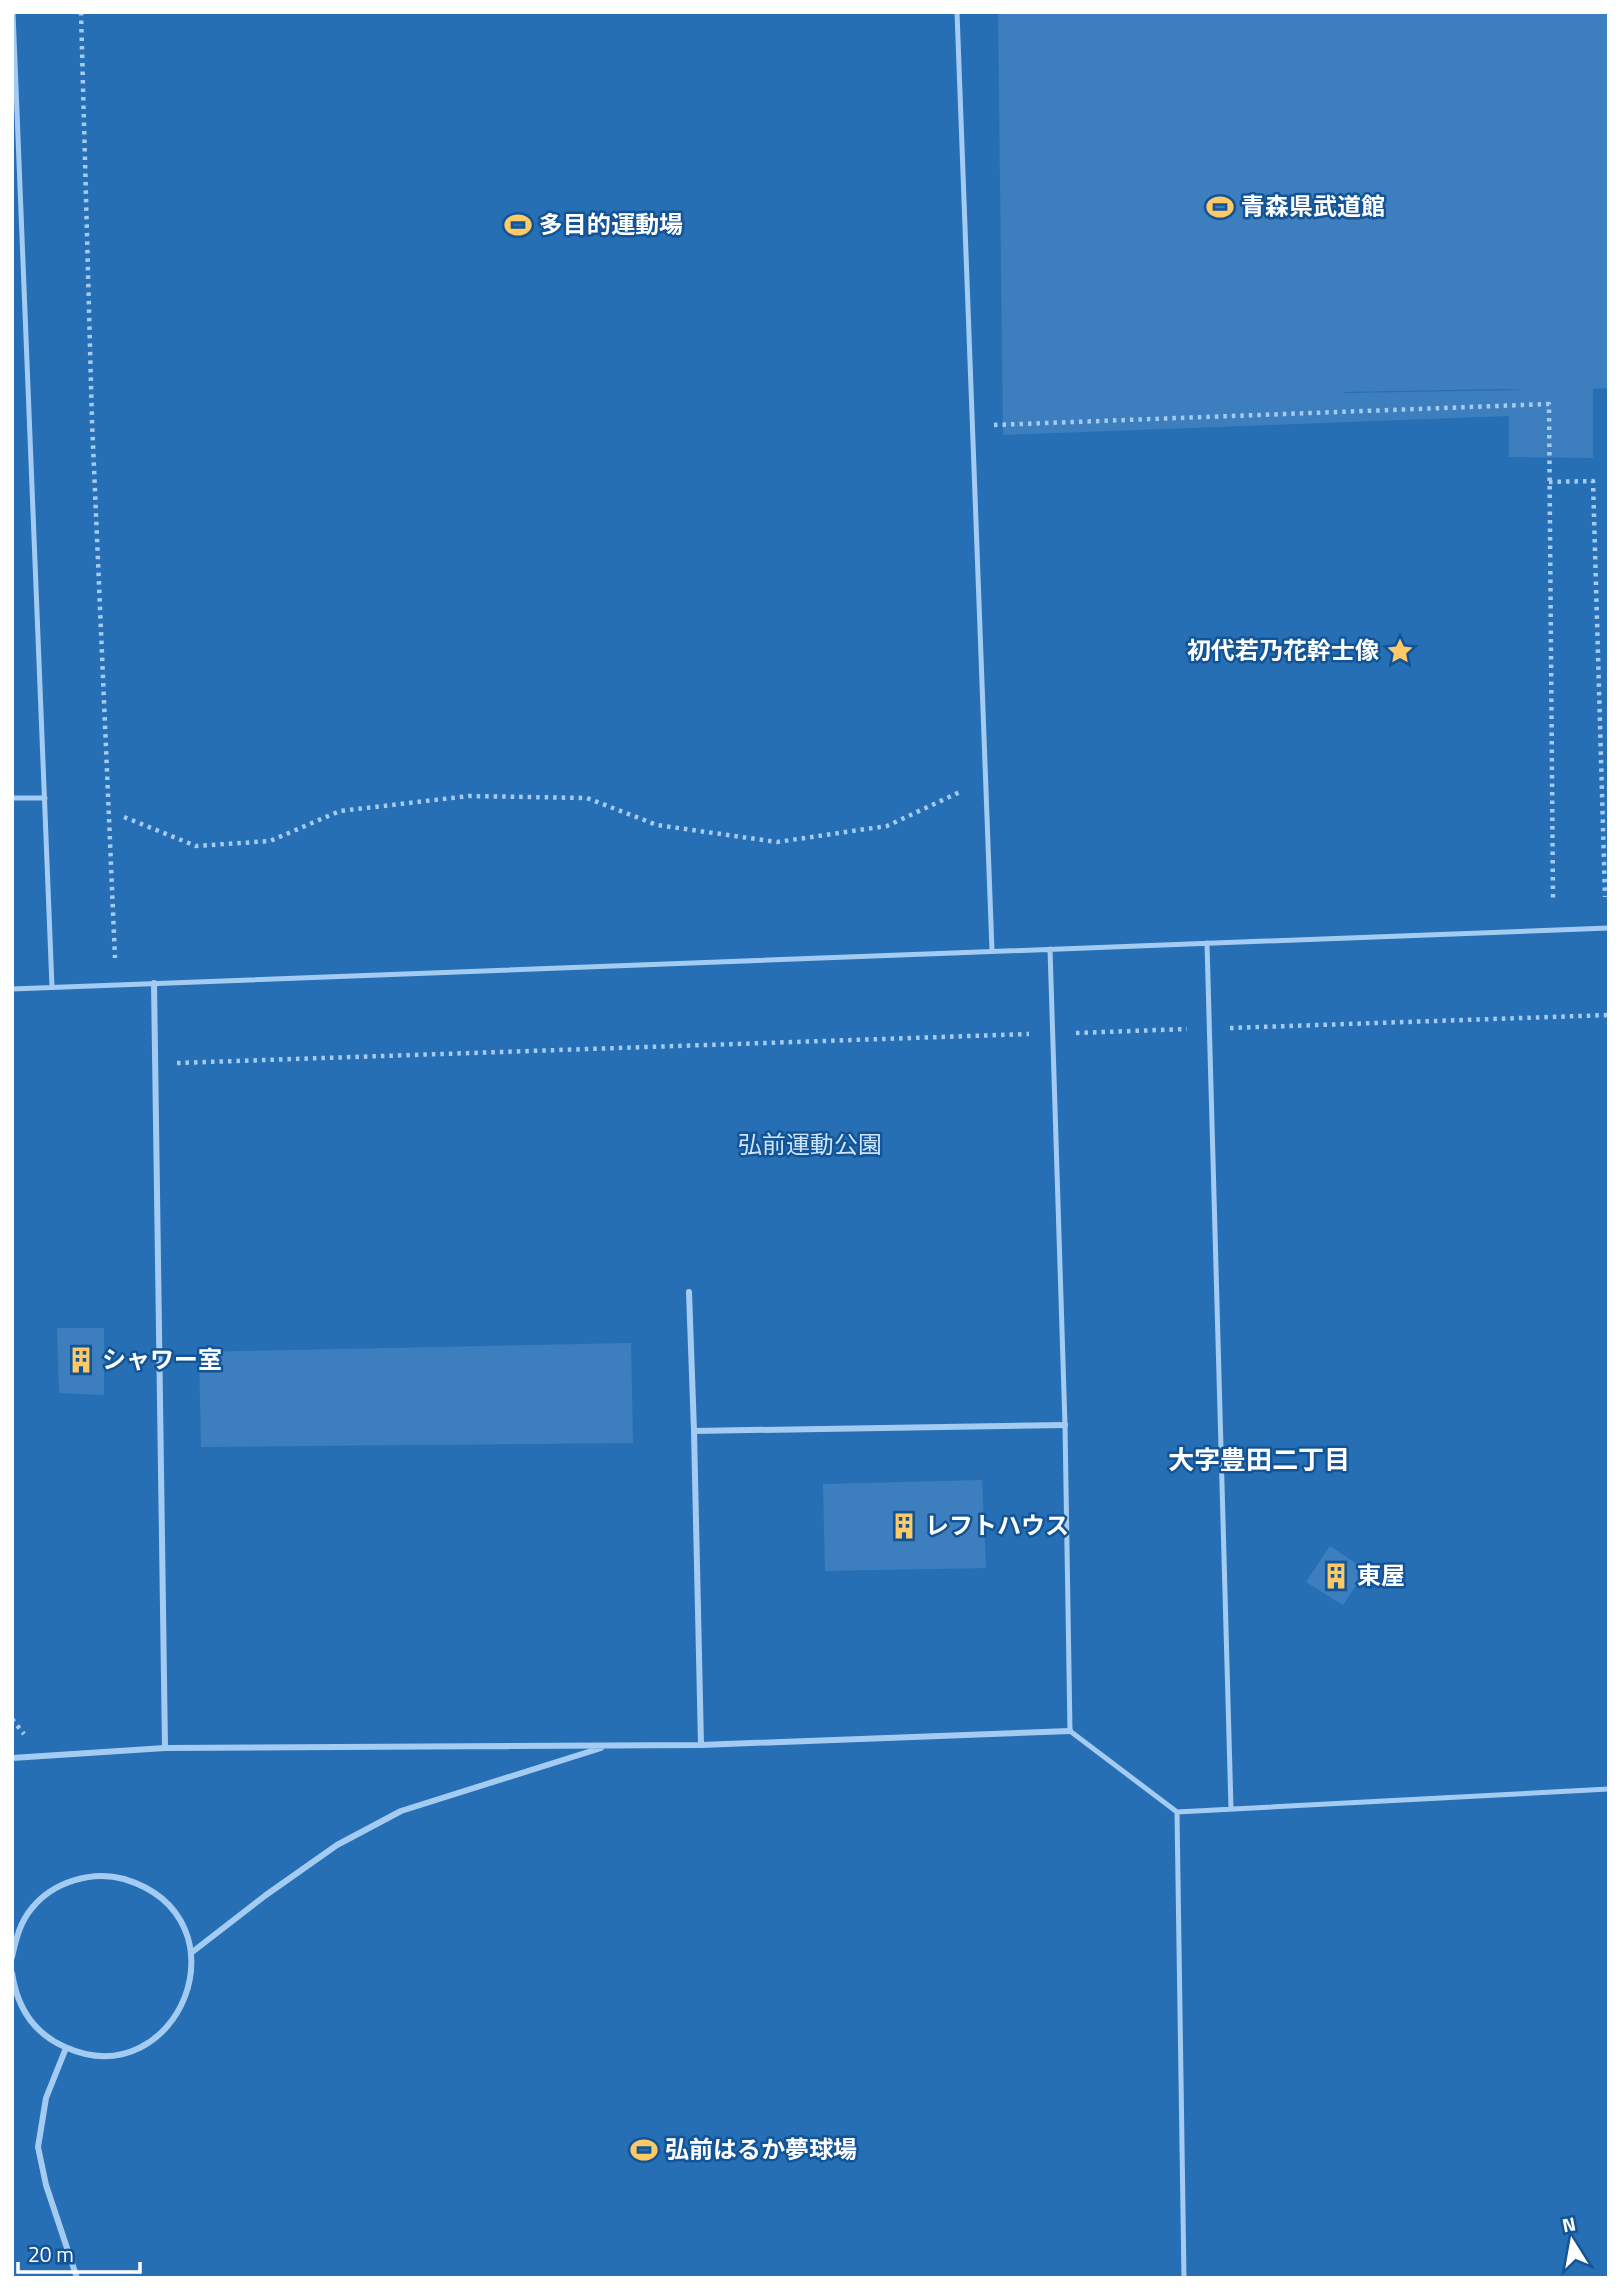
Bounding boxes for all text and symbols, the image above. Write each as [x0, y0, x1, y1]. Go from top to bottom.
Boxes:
place label: 青森県武道館 [1241, 188, 1385, 224]
sports icon: 青森県武道館 [1205, 192, 1235, 222]
place label: 多目的運動場 [539, 206, 683, 242]
sports icon: 多目的運動場 [503, 210, 533, 240]
place label: 初代若乃花幹士像 [1187, 632, 1379, 668]
place icon: 初代若乃花幹士像 [1385, 636, 1415, 666]
park label: 弘前運動公園 [738, 1126, 882, 1162]
place label: シャワー室 [102, 1341, 222, 1377]
building icon: シャワー室 [66, 1345, 96, 1375]
district label: 大字豊田二丁目 [1168, 1440, 1350, 1479]
place label: レフトハウス [925, 1507, 1069, 1543]
building icon: レフトハウス [889, 1511, 919, 1541]
place label: 東屋 [1357, 1557, 1405, 1593]
building icon: 東屋 [1321, 1561, 1351, 1591]
place label: 弘前はるか夢球場 [665, 2131, 857, 2167]
sports icon: 弘前はるか夢球場 [629, 2135, 659, 2165]
north arrow [1537, 2206, 1607, 2276]
text: N [1559, 2208, 1578, 2239]
scale bar [18, 2230, 140, 2274]
text: 20 m [28, 2238, 74, 2270]

